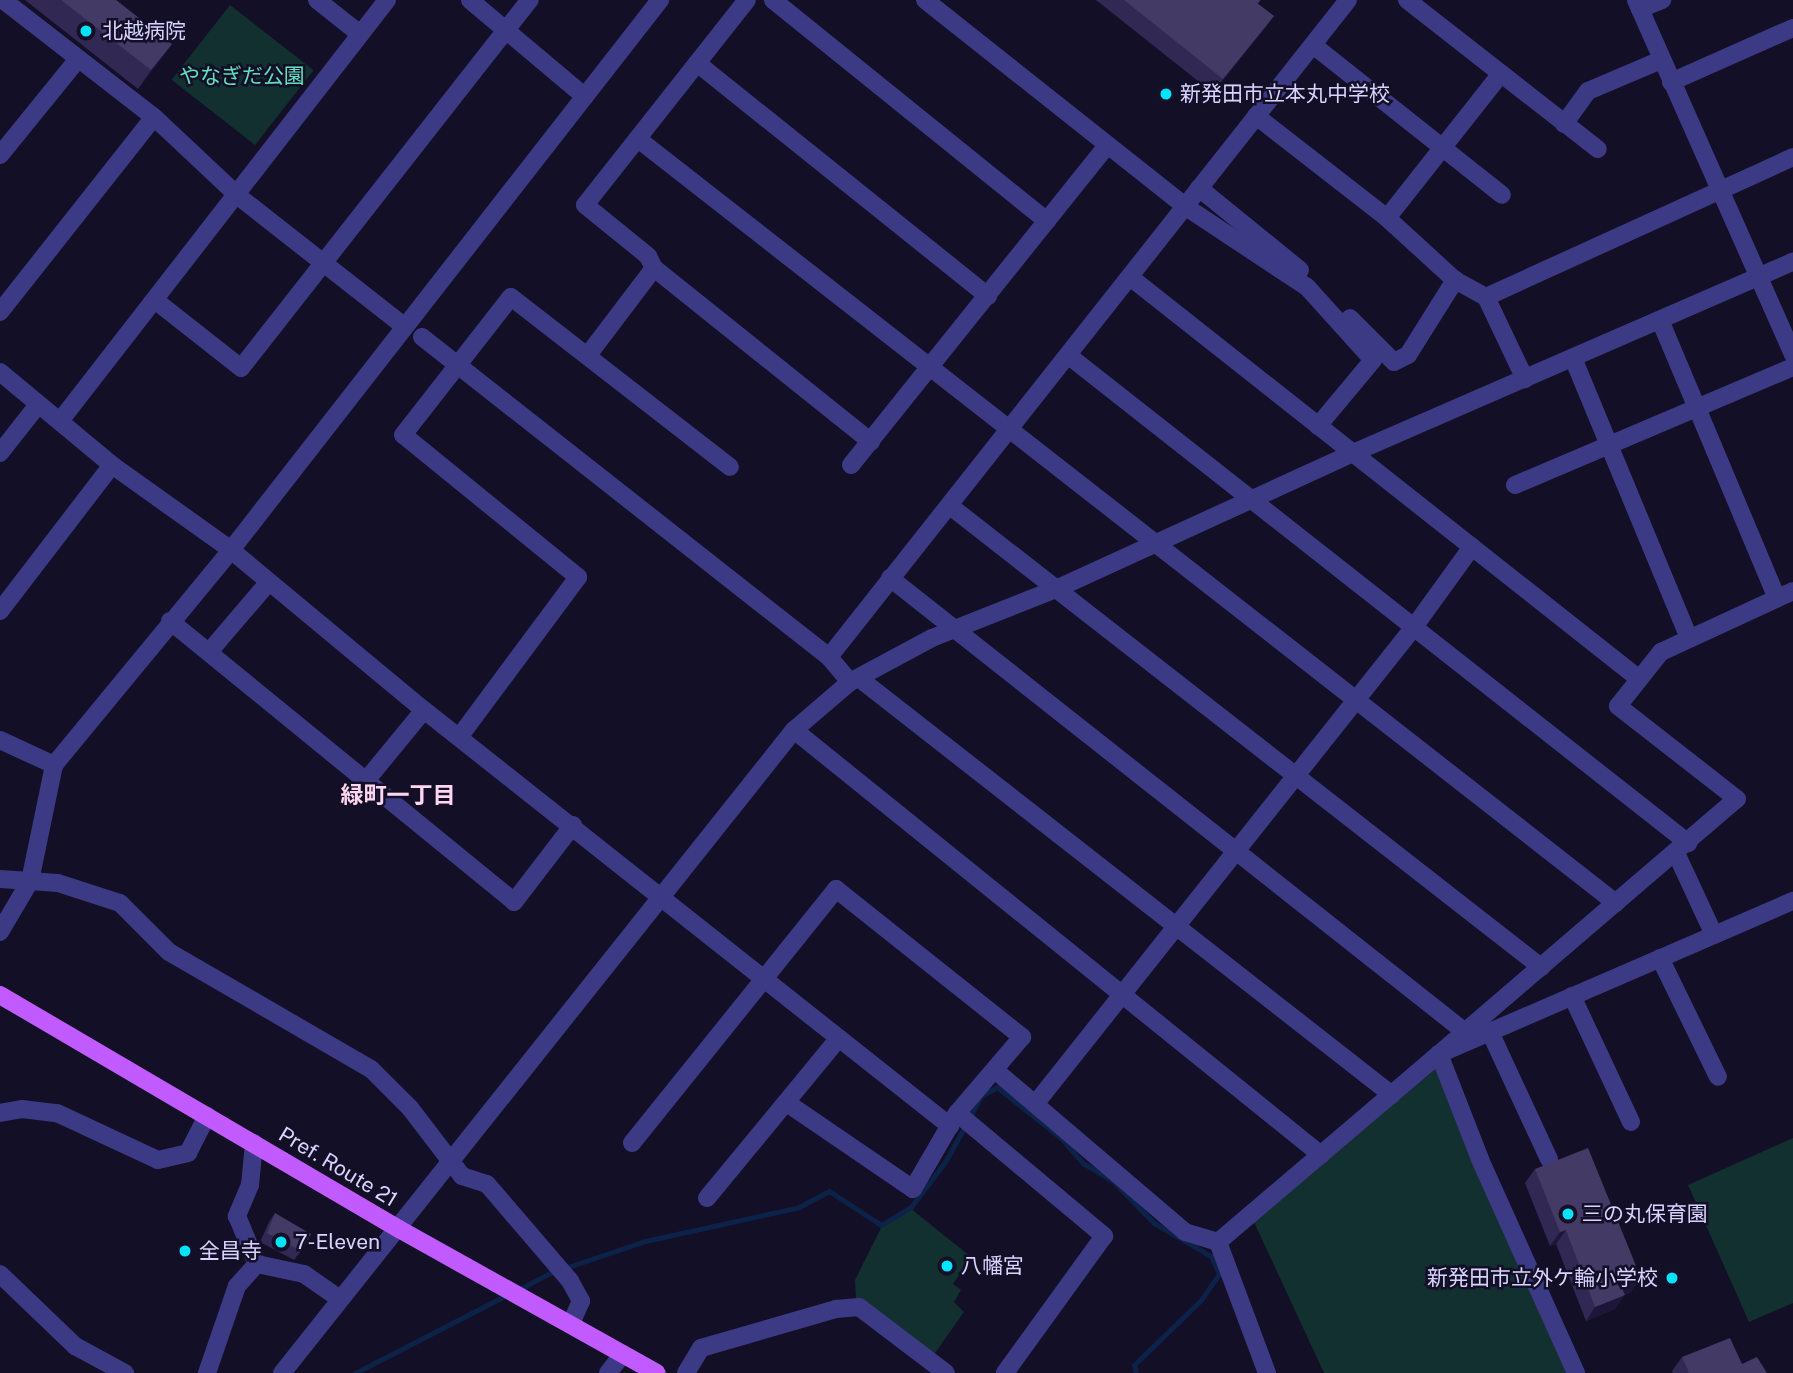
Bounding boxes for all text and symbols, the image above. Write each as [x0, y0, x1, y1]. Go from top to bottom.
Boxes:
place label: 北越病院 [102, 18, 186, 44]
marker: 北越病院 [76, 21, 96, 41]
park label: やなぎだ公園 [179, 63, 305, 89]
place label: 新発田市立本丸中学校 [1180, 81, 1390, 107]
marker: 新発田市立本丸中学校 [1158, 86, 1174, 102]
district label: 緑町一丁目 [341, 781, 455, 809]
street label: Pref. Route 21 [274, 1122, 402, 1212]
place label: 三の丸保育園 [1582, 1201, 1708, 1227]
marker: 三の丸保育園 [1560, 1206, 1576, 1222]
place label: 7-Eleven [295, 1229, 380, 1255]
marker: 7-Eleven [273, 1234, 289, 1250]
place label: 全昌寺 [199, 1238, 262, 1264]
marker: 全昌寺 [177, 1243, 193, 1259]
place label: 八幡宮 [961, 1253, 1024, 1279]
marker: 八幡宮 [939, 1258, 955, 1274]
place label: 新発田市立外ケ輪小学校 [1427, 1265, 1658, 1291]
marker: 新発田市立外ケ輪小学校 [1664, 1270, 1680, 1286]

